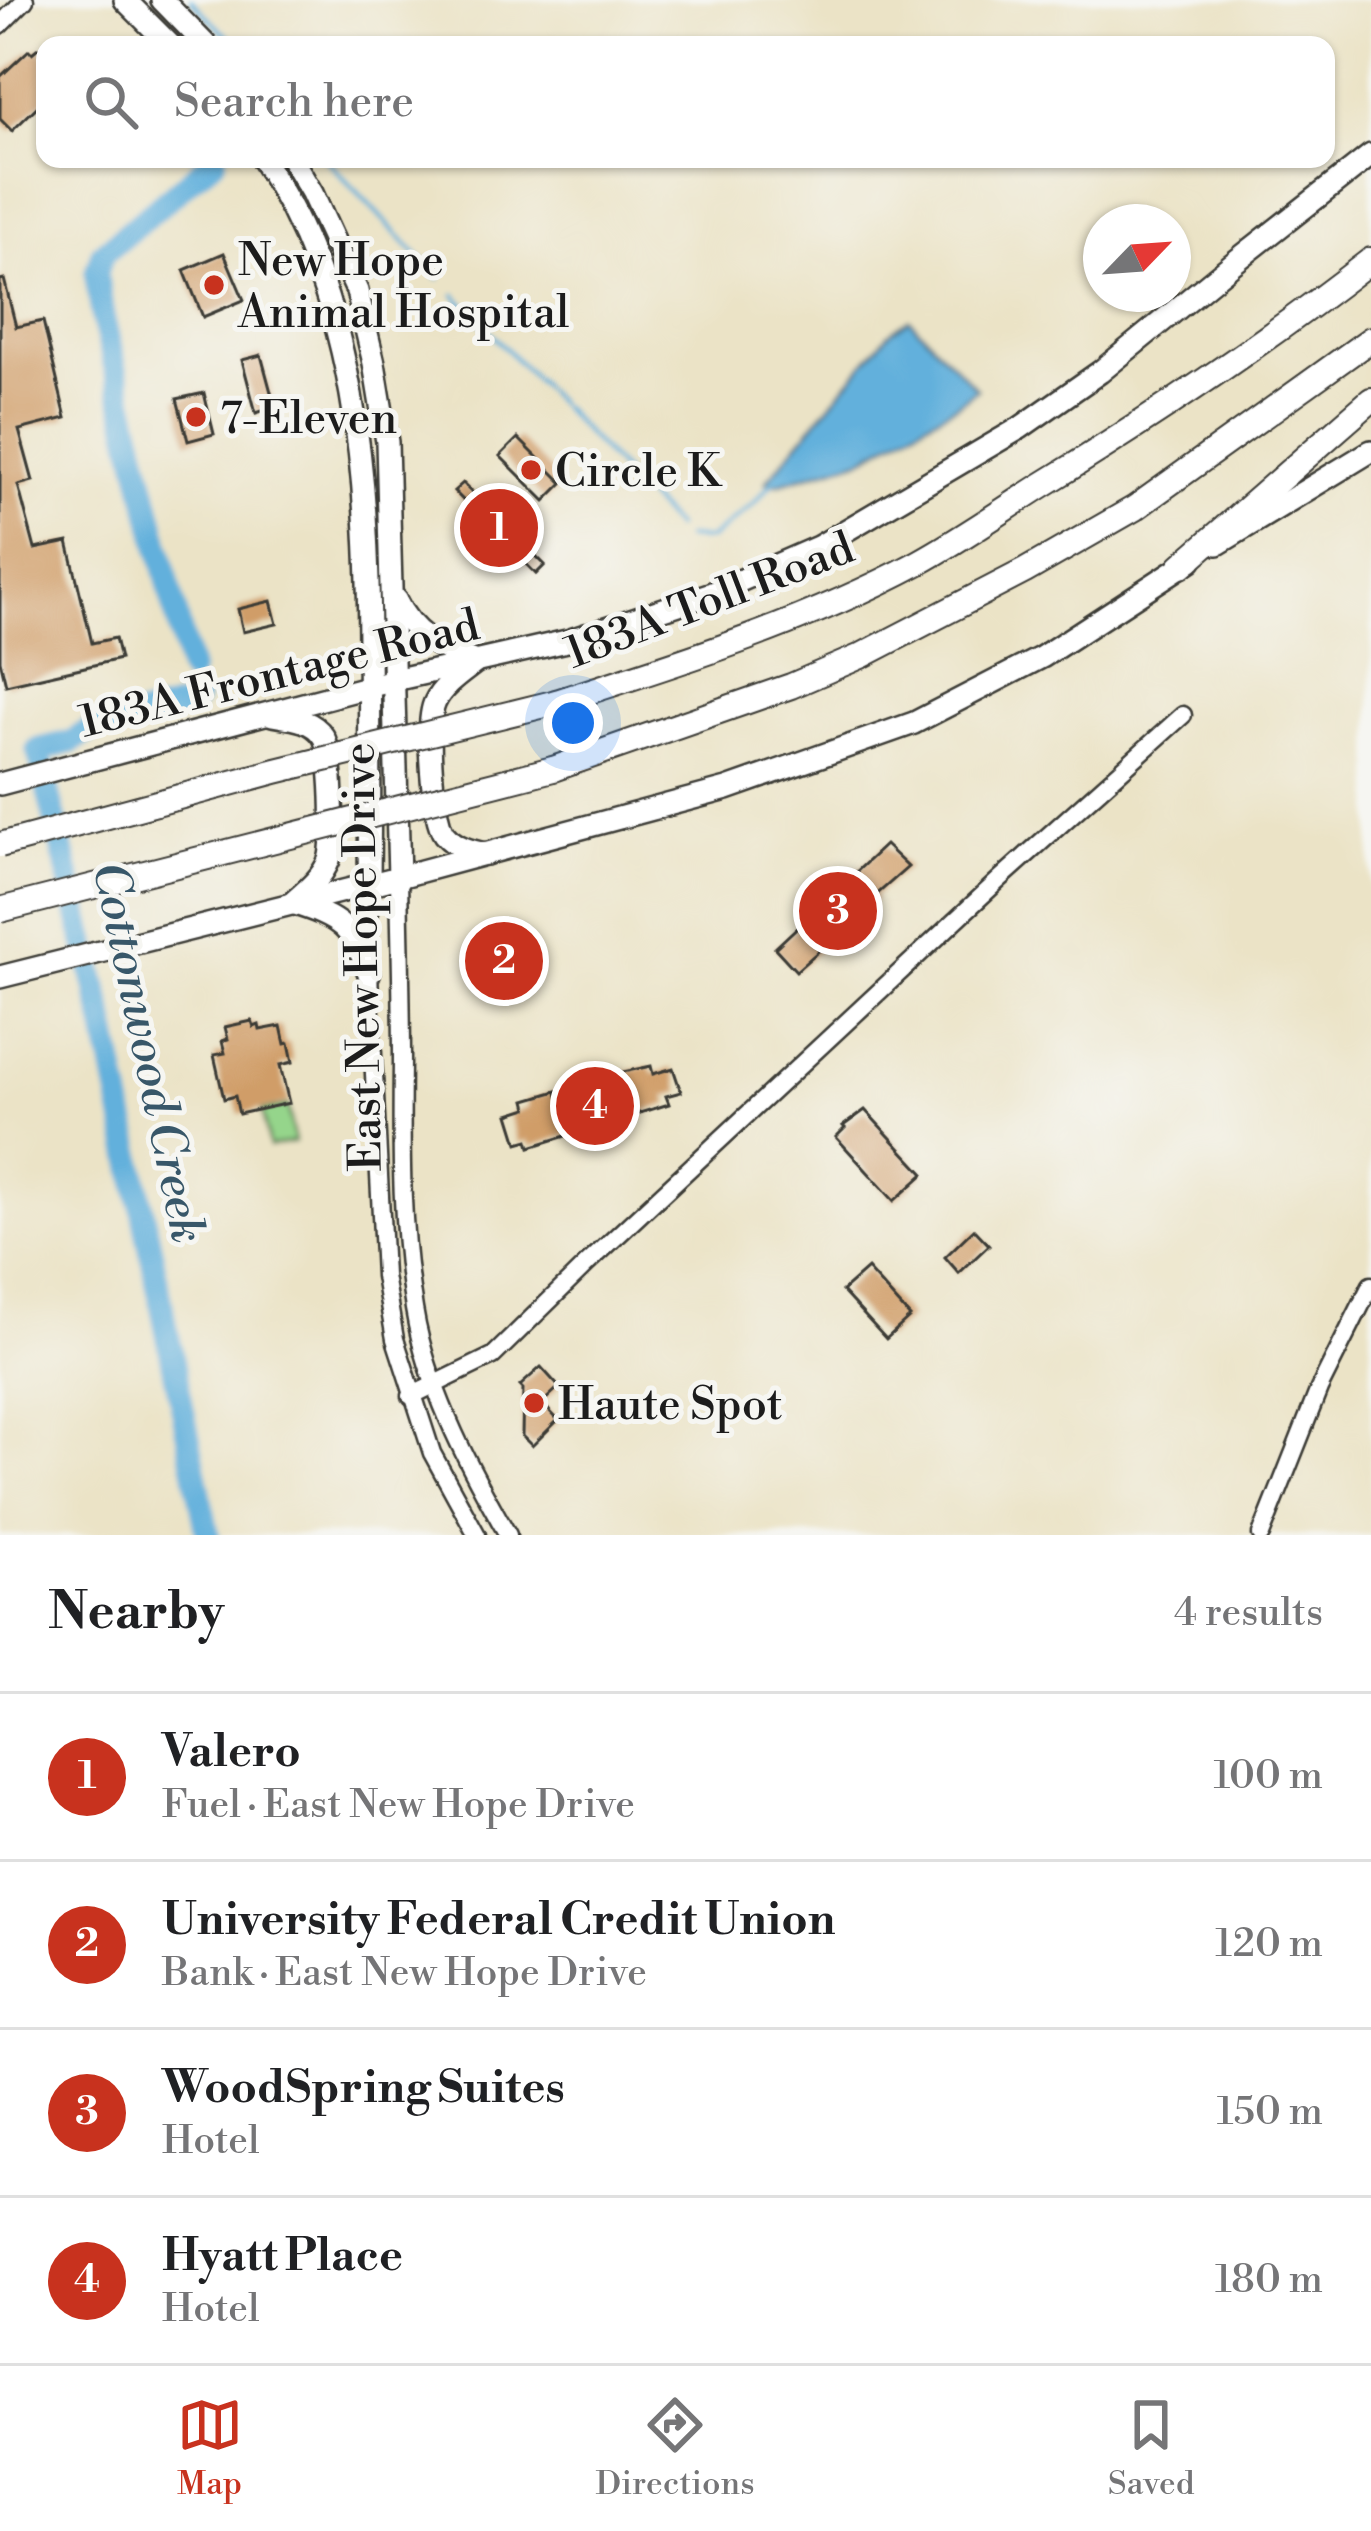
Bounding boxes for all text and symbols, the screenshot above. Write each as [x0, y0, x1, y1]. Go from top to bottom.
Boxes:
search box [36, 36, 1335, 168]
icon: search [78, 69, 144, 135]
text: Search here [174, 74, 414, 131]
north arrow [1083, 204, 1191, 312]
place label: New Hope Animal Hospital [237, 233, 569, 342]
marker: New Hope Animal Hospital [201, 272, 227, 298]
place label: 7-Eleven [220, 391, 397, 448]
marker: 7-Eleven [183, 404, 209, 430]
place label: Circle K [555, 444, 723, 501]
marker: Circle K [518, 457, 544, 483]
pin: 1 [460, 483, 538, 573]
street label: 183A Toll Road [558, 520, 863, 682]
street label: 183A Frontage Road [74, 597, 486, 752]
your location [543, 693, 603, 753]
street label: East New Hope Drive [331, 742, 396, 1172]
water label: Cottonwood Creek [77, 857, 217, 1249]
pin: 3 [799, 866, 877, 956]
pin: 2 [465, 916, 543, 1006]
pin: 4 [556, 1061, 634, 1151]
place label: Haute Spot [558, 1377, 783, 1434]
marker: Haute Spot [521, 1390, 547, 1416]
text: Nearby [48, 1581, 224, 1645]
text: 4 results [1174, 1589, 1323, 1638]
text: Valero [162, 1724, 301, 1781]
text: 1 [78, 1752, 96, 1801]
text: 100 m [1214, 1752, 1323, 1801]
text: Fuel · East New Hope Drive [162, 1781, 635, 1830]
text: University Federal Credit Union [162, 1892, 835, 1949]
text: 2 [75, 1920, 99, 1969]
text: 120 m [1215, 1920, 1323, 1969]
text: Bank · East New Hope Drive [162, 1949, 647, 1998]
text: WoodSpring Suites [162, 2060, 565, 2117]
text: 3 [75, 2088, 99, 2137]
text: 150 m [1217, 2088, 1323, 2137]
text: Hotel [162, 2117, 260, 2166]
text: Hyatt Place [162, 2228, 403, 2285]
text: 4 [74, 2256, 100, 2305]
text: 180 m [1215, 2256, 1323, 2305]
text: Hotel [162, 2285, 260, 2334]
tab: Map [177, 2392, 243, 2505]
tab: Directions [596, 2392, 755, 2505]
tab: Saved [1108, 2392, 1194, 2505]

